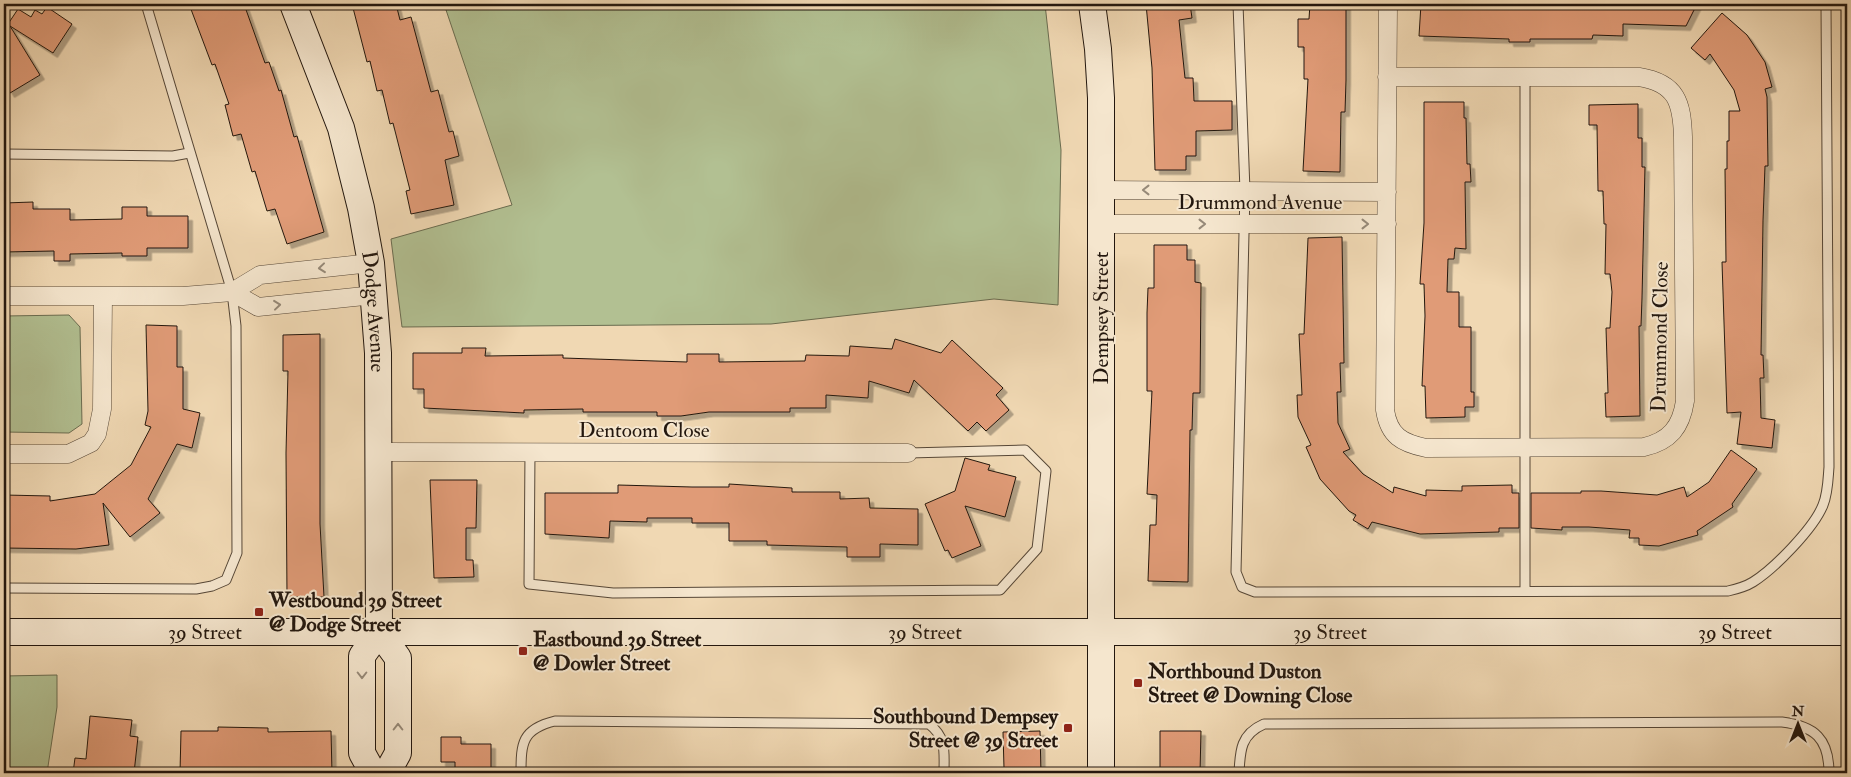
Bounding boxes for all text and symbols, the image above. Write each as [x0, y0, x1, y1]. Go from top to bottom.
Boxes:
one-way arrow [1142, 185, 1150, 196]
street label: Drummond Avenue [1178, 189, 1343, 216]
one-way arrow [1199, 219, 1207, 229]
one-way arrow [1362, 219, 1369, 229]
street label: Dodge Avenue [356, 248, 392, 373]
street label: Dempsey Street [1088, 251, 1115, 384]
street label: Drummond Close [1645, 261, 1675, 413]
one-way arrow [318, 262, 326, 273]
one-way arrow [273, 300, 281, 311]
street label: Dentoom Close [578, 417, 710, 444]
place label: Westbound 39 Street @ Dodge Street [268, 587, 442, 638]
marker: Westbound 39 Street @ Dodge Street [253, 606, 265, 618]
street label: 39 Street [168, 619, 242, 646]
street label: 39 Street [888, 619, 962, 646]
street label: 39 Street [1293, 619, 1367, 646]
street label: 39 Street [1698, 619, 1772, 646]
place label: Eastbound 39 Street @ Dowler Street [533, 626, 702, 677]
marker: Eastbound 39 Street @ Dowler Street [517, 645, 529, 657]
place label: Northbound Duston Street @ Downing Close [1147, 658, 1353, 709]
one-way arrow [357, 672, 367, 680]
marker: Northbound Duston Street @ Downing Close [1132, 677, 1144, 689]
north arrow [1774, 700, 1824, 750]
place label: Southbound Dempsey Street @ 39 Street [873, 703, 1059, 754]
text: N [1791, 703, 1805, 720]
marker: Southbound Dempsey Street @ 39 Street [1062, 722, 1074, 734]
one-way arrow [393, 723, 403, 731]

